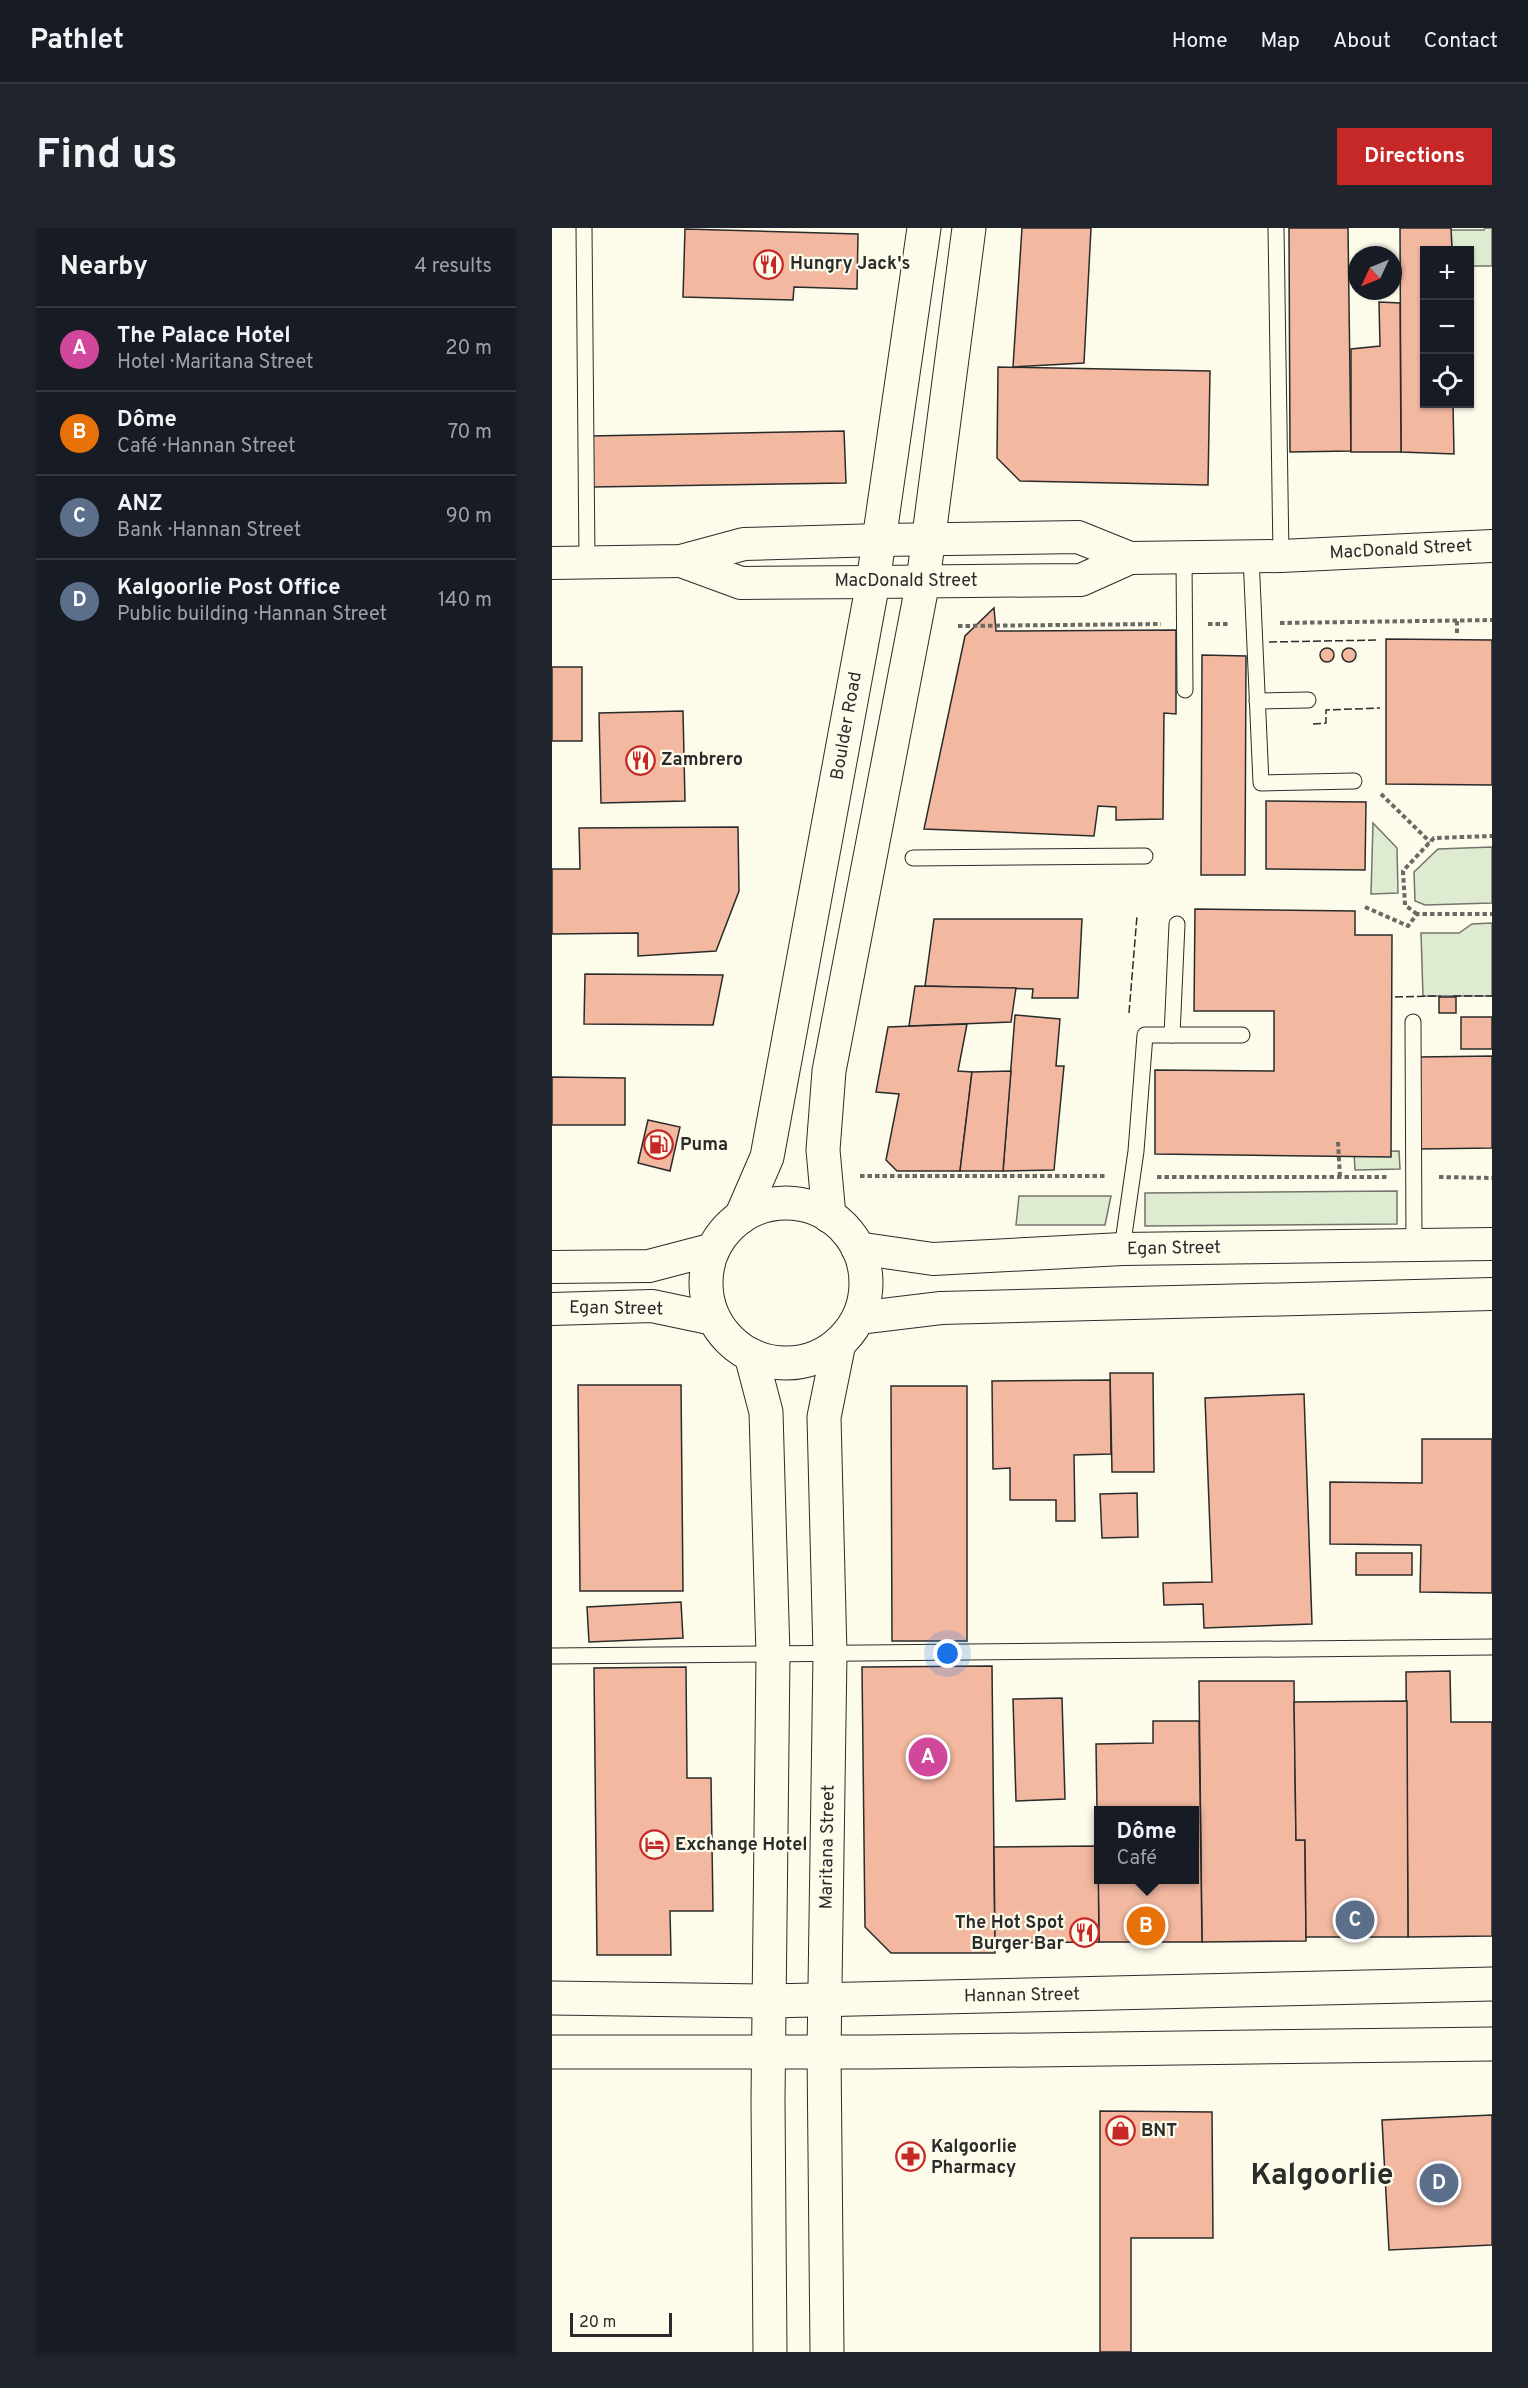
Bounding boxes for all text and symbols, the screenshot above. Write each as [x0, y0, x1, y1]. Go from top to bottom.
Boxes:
text: Pathlet [30, 23, 124, 59]
text: Home [1172, 28, 1228, 55]
text: Map [1261, 28, 1300, 55]
text: About [1333, 28, 1391, 55]
text: Contact [1424, 28, 1498, 55]
button: Directions [1337, 128, 1492, 185]
text: Find us [36, 130, 177, 183]
north arrow [1348, 246, 1402, 300]
map controls [1420, 246, 1474, 408]
button: + [1420, 246, 1474, 300]
restaurant icon: Hungry Jack's [753, 248, 785, 280]
text: Nearby [60, 251, 148, 284]
place label: Hungry Jack's [790, 253, 910, 276]
text: 4 results [415, 254, 492, 280]
button: − [1420, 300, 1474, 354]
text: The Palace Hotel [117, 323, 291, 350]
text: A [72, 336, 87, 362]
text: 20 m [445, 336, 492, 362]
text: Hotel · Maritana Street [117, 350, 314, 376]
button: locate [1420, 354, 1474, 408]
text: Dôme [117, 407, 177, 434]
text: B [73, 420, 86, 446]
text: 70 m [448, 420, 492, 446]
text: Café · Hannan Street [117, 434, 296, 460]
text: ANZ [117, 491, 162, 518]
text: C [73, 504, 86, 530]
text: 90 m [446, 504, 492, 530]
text: Bank · Hannan Street [117, 518, 301, 544]
street label: MacDonald Street [1329, 535, 1473, 565]
street label: MacDonald Street [834, 570, 978, 593]
text: Kalgoorlie Post Office [117, 575, 341, 602]
text: D [72, 588, 87, 614]
text: 140 m [438, 588, 492, 614]
text: Public building · Hannan Street [117, 602, 387, 628]
street label: Boulder Road [826, 670, 868, 782]
restaurant icon: Zambrero [624, 744, 656, 776]
place label: Zambrero [661, 749, 743, 772]
fuel station icon: Puma [643, 1129, 675, 1161]
place label: Puma [680, 1134, 728, 1157]
street label: Egan Street [1127, 1237, 1221, 1261]
street label: Egan Street [569, 1297, 663, 1321]
your location [933, 1639, 962, 1668]
pin: A [908, 1734, 947, 1780]
street label: Maritana Street [815, 1784, 841, 1910]
popup [1094, 1806, 1199, 1884]
text: Dôme [1117, 1819, 1176, 1846]
hotel icon: Exchange Hotel [638, 1829, 670, 1861]
place label: Exchange Hotel [675, 1834, 807, 1857]
text: Café [1117, 1846, 1157, 1872]
pin: C [1336, 1898, 1374, 1942]
pin: B [1126, 1904, 1166, 1948]
place label: The Hot Spot Burger Bar [955, 1912, 1064, 1956]
restaurant icon: The Hot Spot Burger Bar [1069, 1917, 1101, 1949]
street label: Hannan Street [964, 1983, 1080, 2009]
shop icon: BNT [1104, 2115, 1136, 2147]
place label: BNT [1141, 2120, 1177, 2143]
place label: Kalgoorlie Pharmacy [931, 2136, 1017, 2180]
pharmacy icon: Kalgoorlie Pharmacy [894, 2141, 926, 2173]
district label: Kalgoorlie [1250, 2158, 1394, 2195]
pin: D [1420, 2160, 1458, 2206]
scale bar [570, 2310, 672, 2338]
text: 20 m [579, 2313, 616, 2333]

